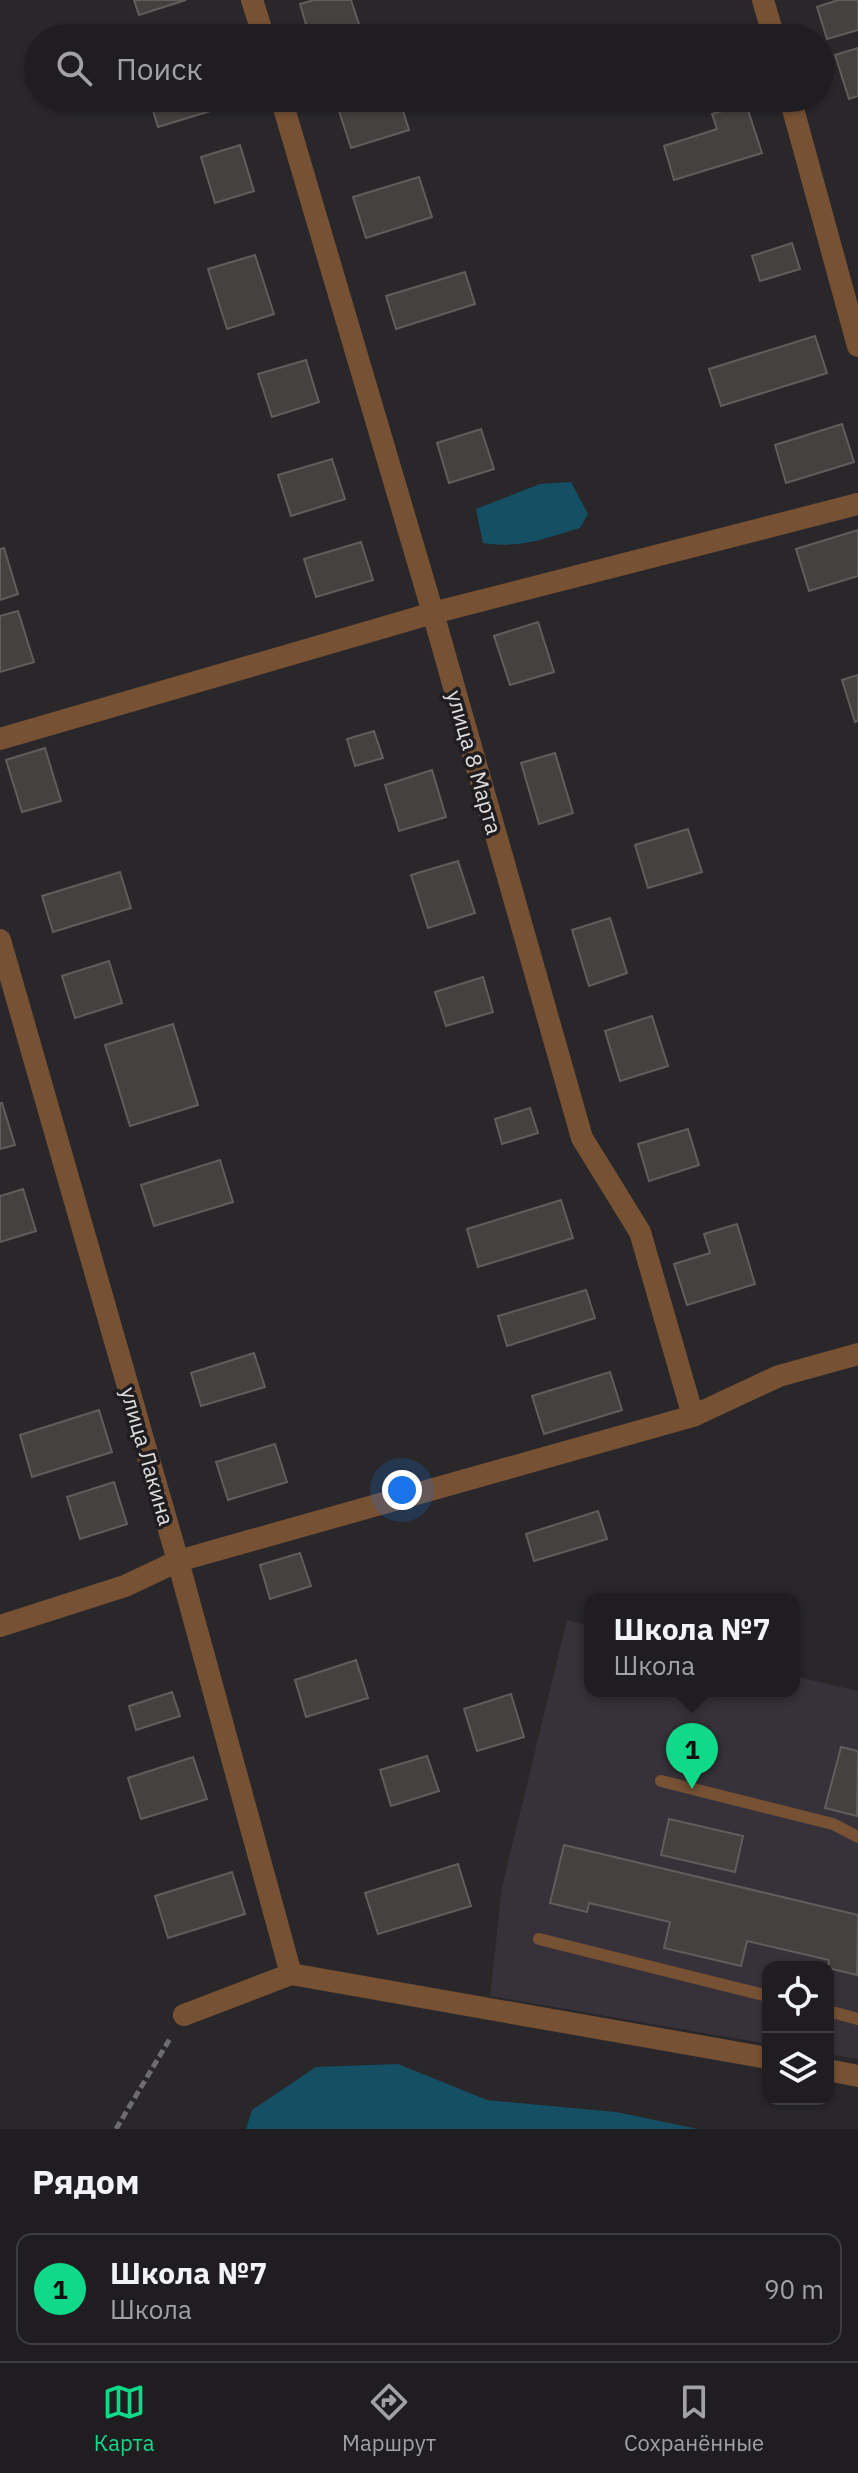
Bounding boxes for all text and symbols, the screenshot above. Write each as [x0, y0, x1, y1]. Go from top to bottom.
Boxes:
search box [24, 24, 834, 112]
icon: search [52, 46, 96, 90]
text: Поиск [116, 49, 203, 88]
street label: улица 8 Марта [441, 687, 509, 838]
street label: улица Лакина [114, 1383, 182, 1529]
your location [382, 1470, 422, 1510]
popup [584, 1593, 800, 1697]
text: Школа №7 [613, 1609, 771, 1648]
text: Школа [613, 1648, 695, 1682]
pin: 1 [666, 1723, 718, 1789]
map controls [762, 1961, 834, 2105]
button: locate [762, 1961, 834, 2033]
button: layers [762, 2033, 834, 2105]
text: Рядом [32, 2159, 140, 2203]
text: Школа №7 [110, 2253, 267, 2292]
text: 1 [52, 2272, 68, 2306]
text: 90 m [764, 2272, 824, 2306]
text: Школа [110, 2292, 192, 2326]
tab: Карта [94, 2380, 154, 2457]
tab: Маршрут [342, 2380, 436, 2457]
tab: Сохранённые [624, 2380, 764, 2457]

